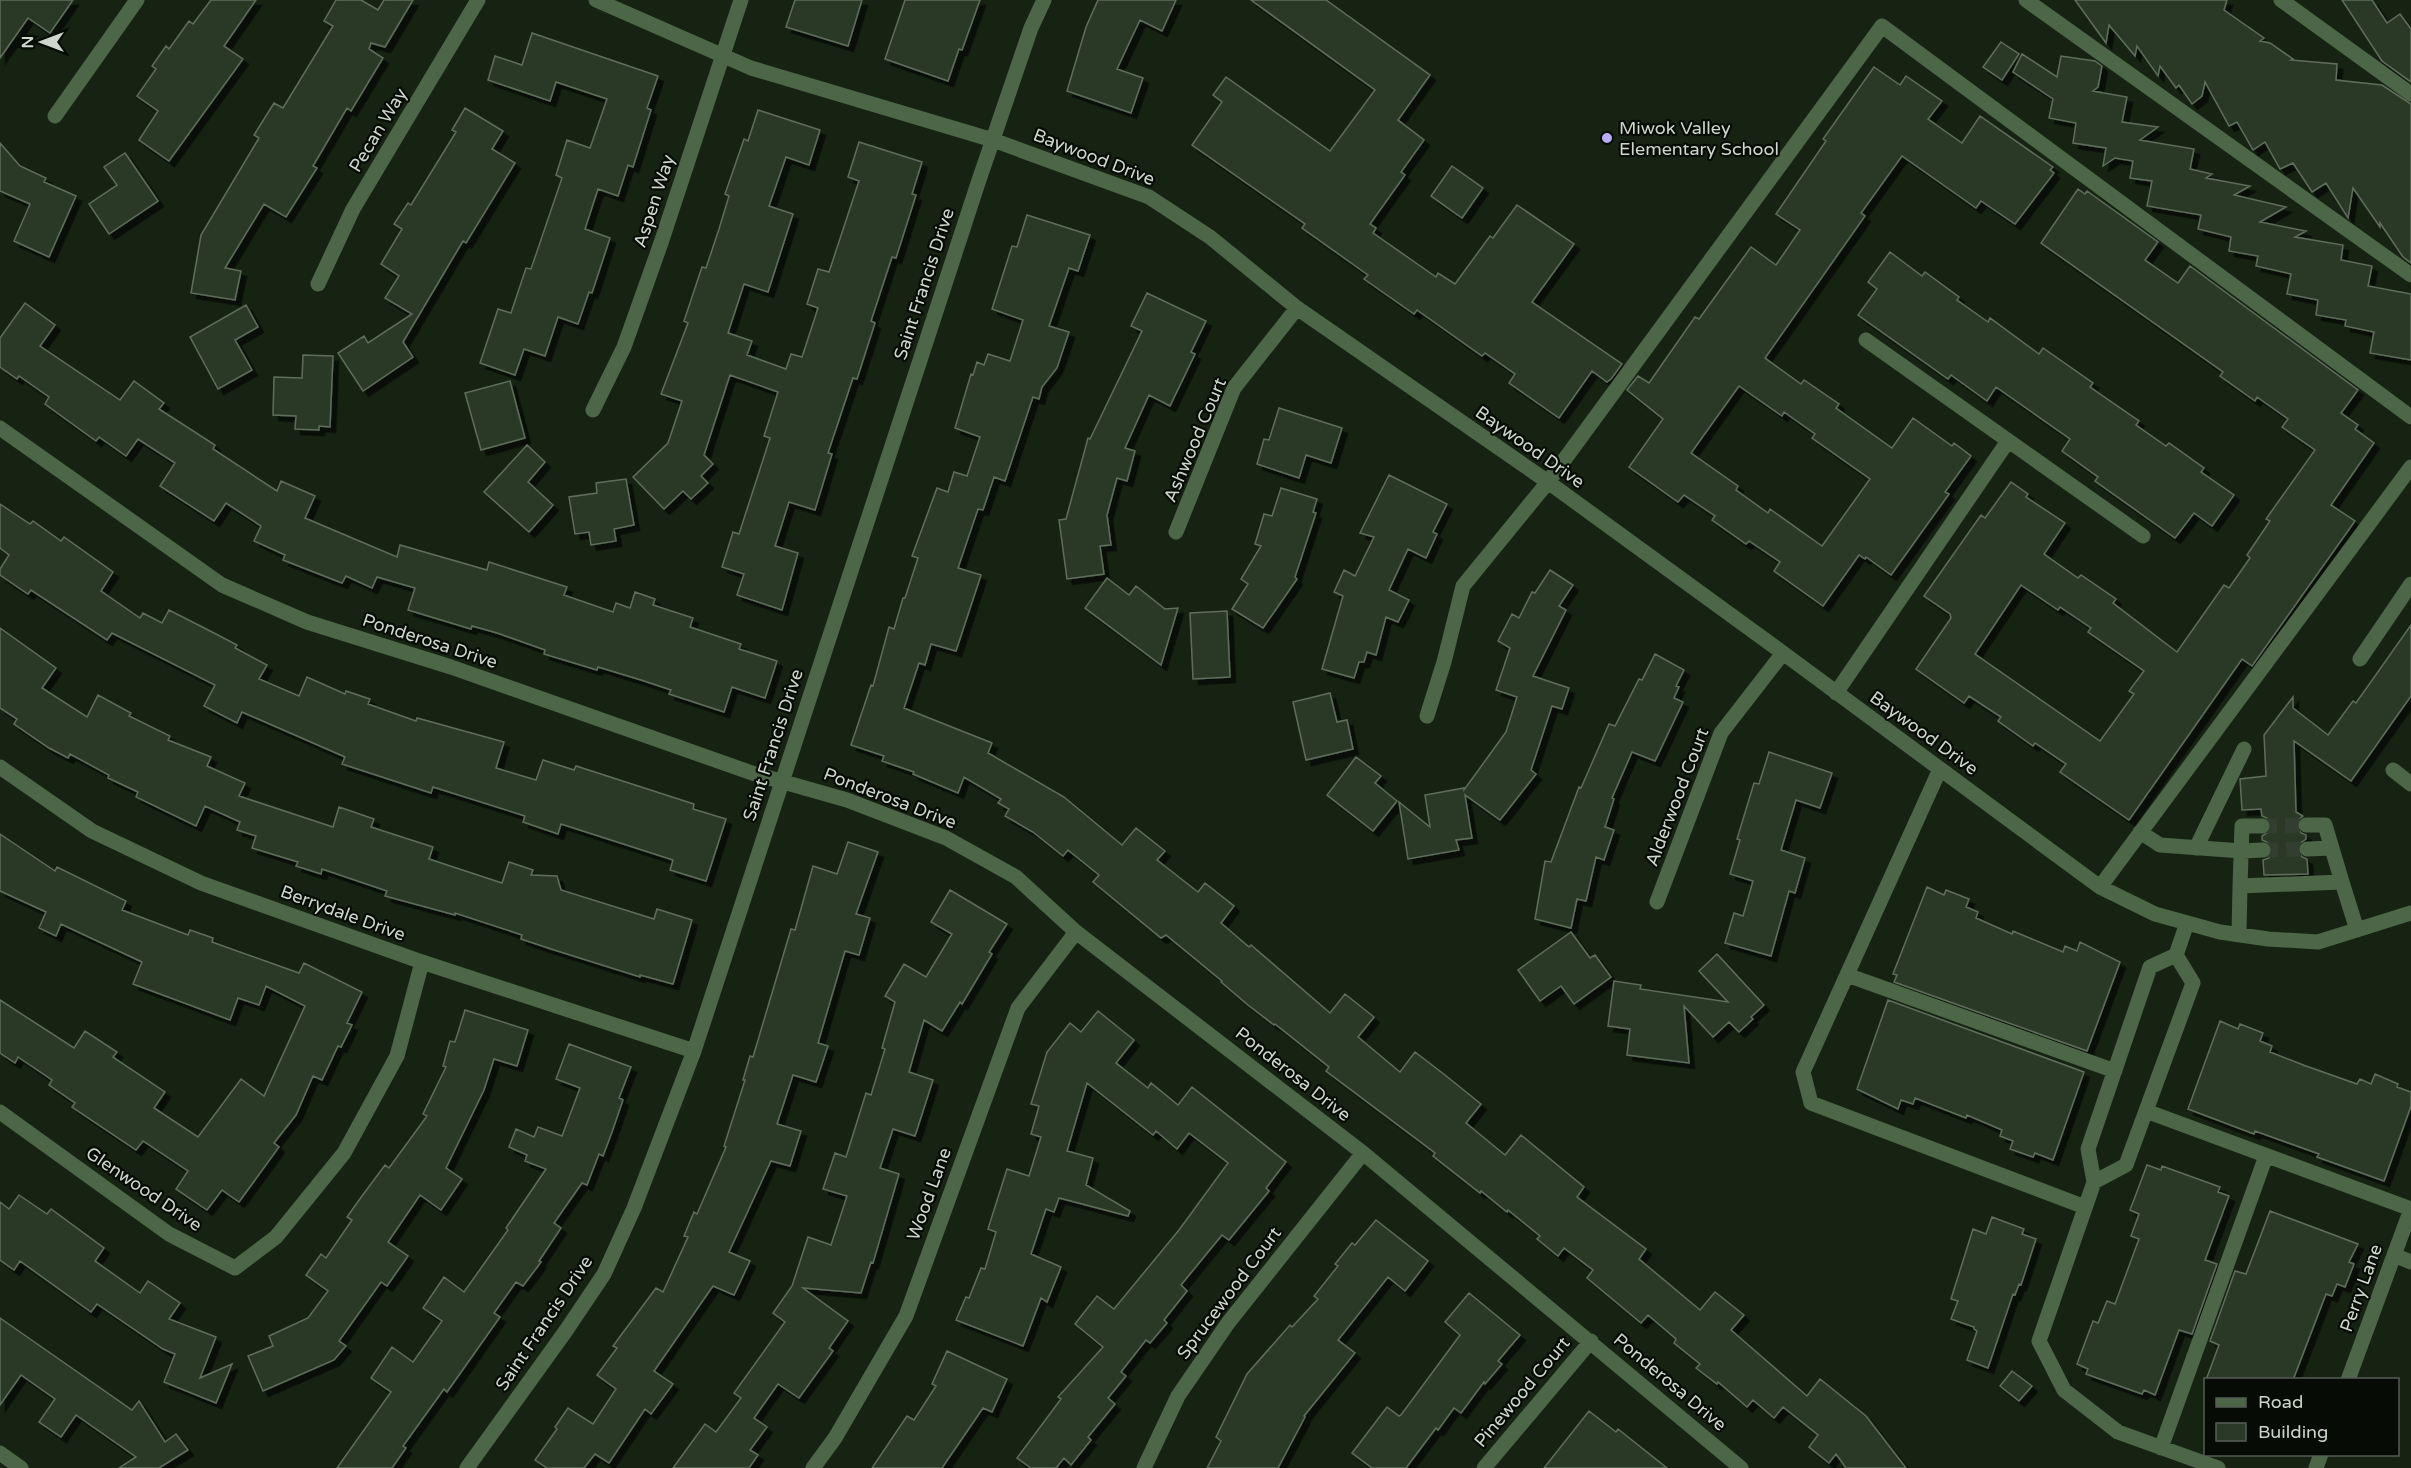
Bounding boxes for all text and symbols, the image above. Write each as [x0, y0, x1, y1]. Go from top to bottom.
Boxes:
north arrow [12, 12, 72, 72]
text: N [18, 36, 38, 48]
street label: Pecan Way [344, 84, 412, 176]
place label: Miwok Valley Elementary School [1619, 117, 1779, 160]
street label: Baywood Drive [1030, 124, 1158, 190]
marker: Miwok Valley Elementary School [1600, 131, 1614, 145]
street label: Aspen Way [629, 151, 679, 250]
street label: Saint Francis Drive [889, 205, 959, 363]
street label: Ashwood Court [1159, 374, 1231, 505]
street label: Baywood Drive [1471, 401, 1589, 493]
street label: Ponderosa Drive [360, 609, 500, 673]
street label: Saint Francis Drive [738, 666, 808, 824]
street label: Baywood Drive [1866, 686, 1982, 780]
street label: Alderwood Court [1641, 725, 1714, 869]
street label: Ponderosa Drive [820, 763, 960, 833]
street label: Berrydale Drive [278, 880, 408, 946]
street label: Ponderosa Drive [1231, 1022, 1355, 1126]
street label: Glenwood Drive [82, 1142, 206, 1236]
street label: Wood Lane [902, 1145, 956, 1243]
street label: Sprucewood Court [1172, 1222, 1286, 1363]
street label: Perry Lane [2335, 1241, 2387, 1335]
street label: Saint Francis Drive [491, 1251, 597, 1395]
street label: Ponderosa Drive [1609, 1328, 1731, 1436]
street label: Pinewood Court [1469, 1332, 1575, 1452]
legend [2204, 1378, 2399, 1456]
text: Road [2258, 1391, 2303, 1413]
text: Building [2258, 1421, 2328, 1443]

